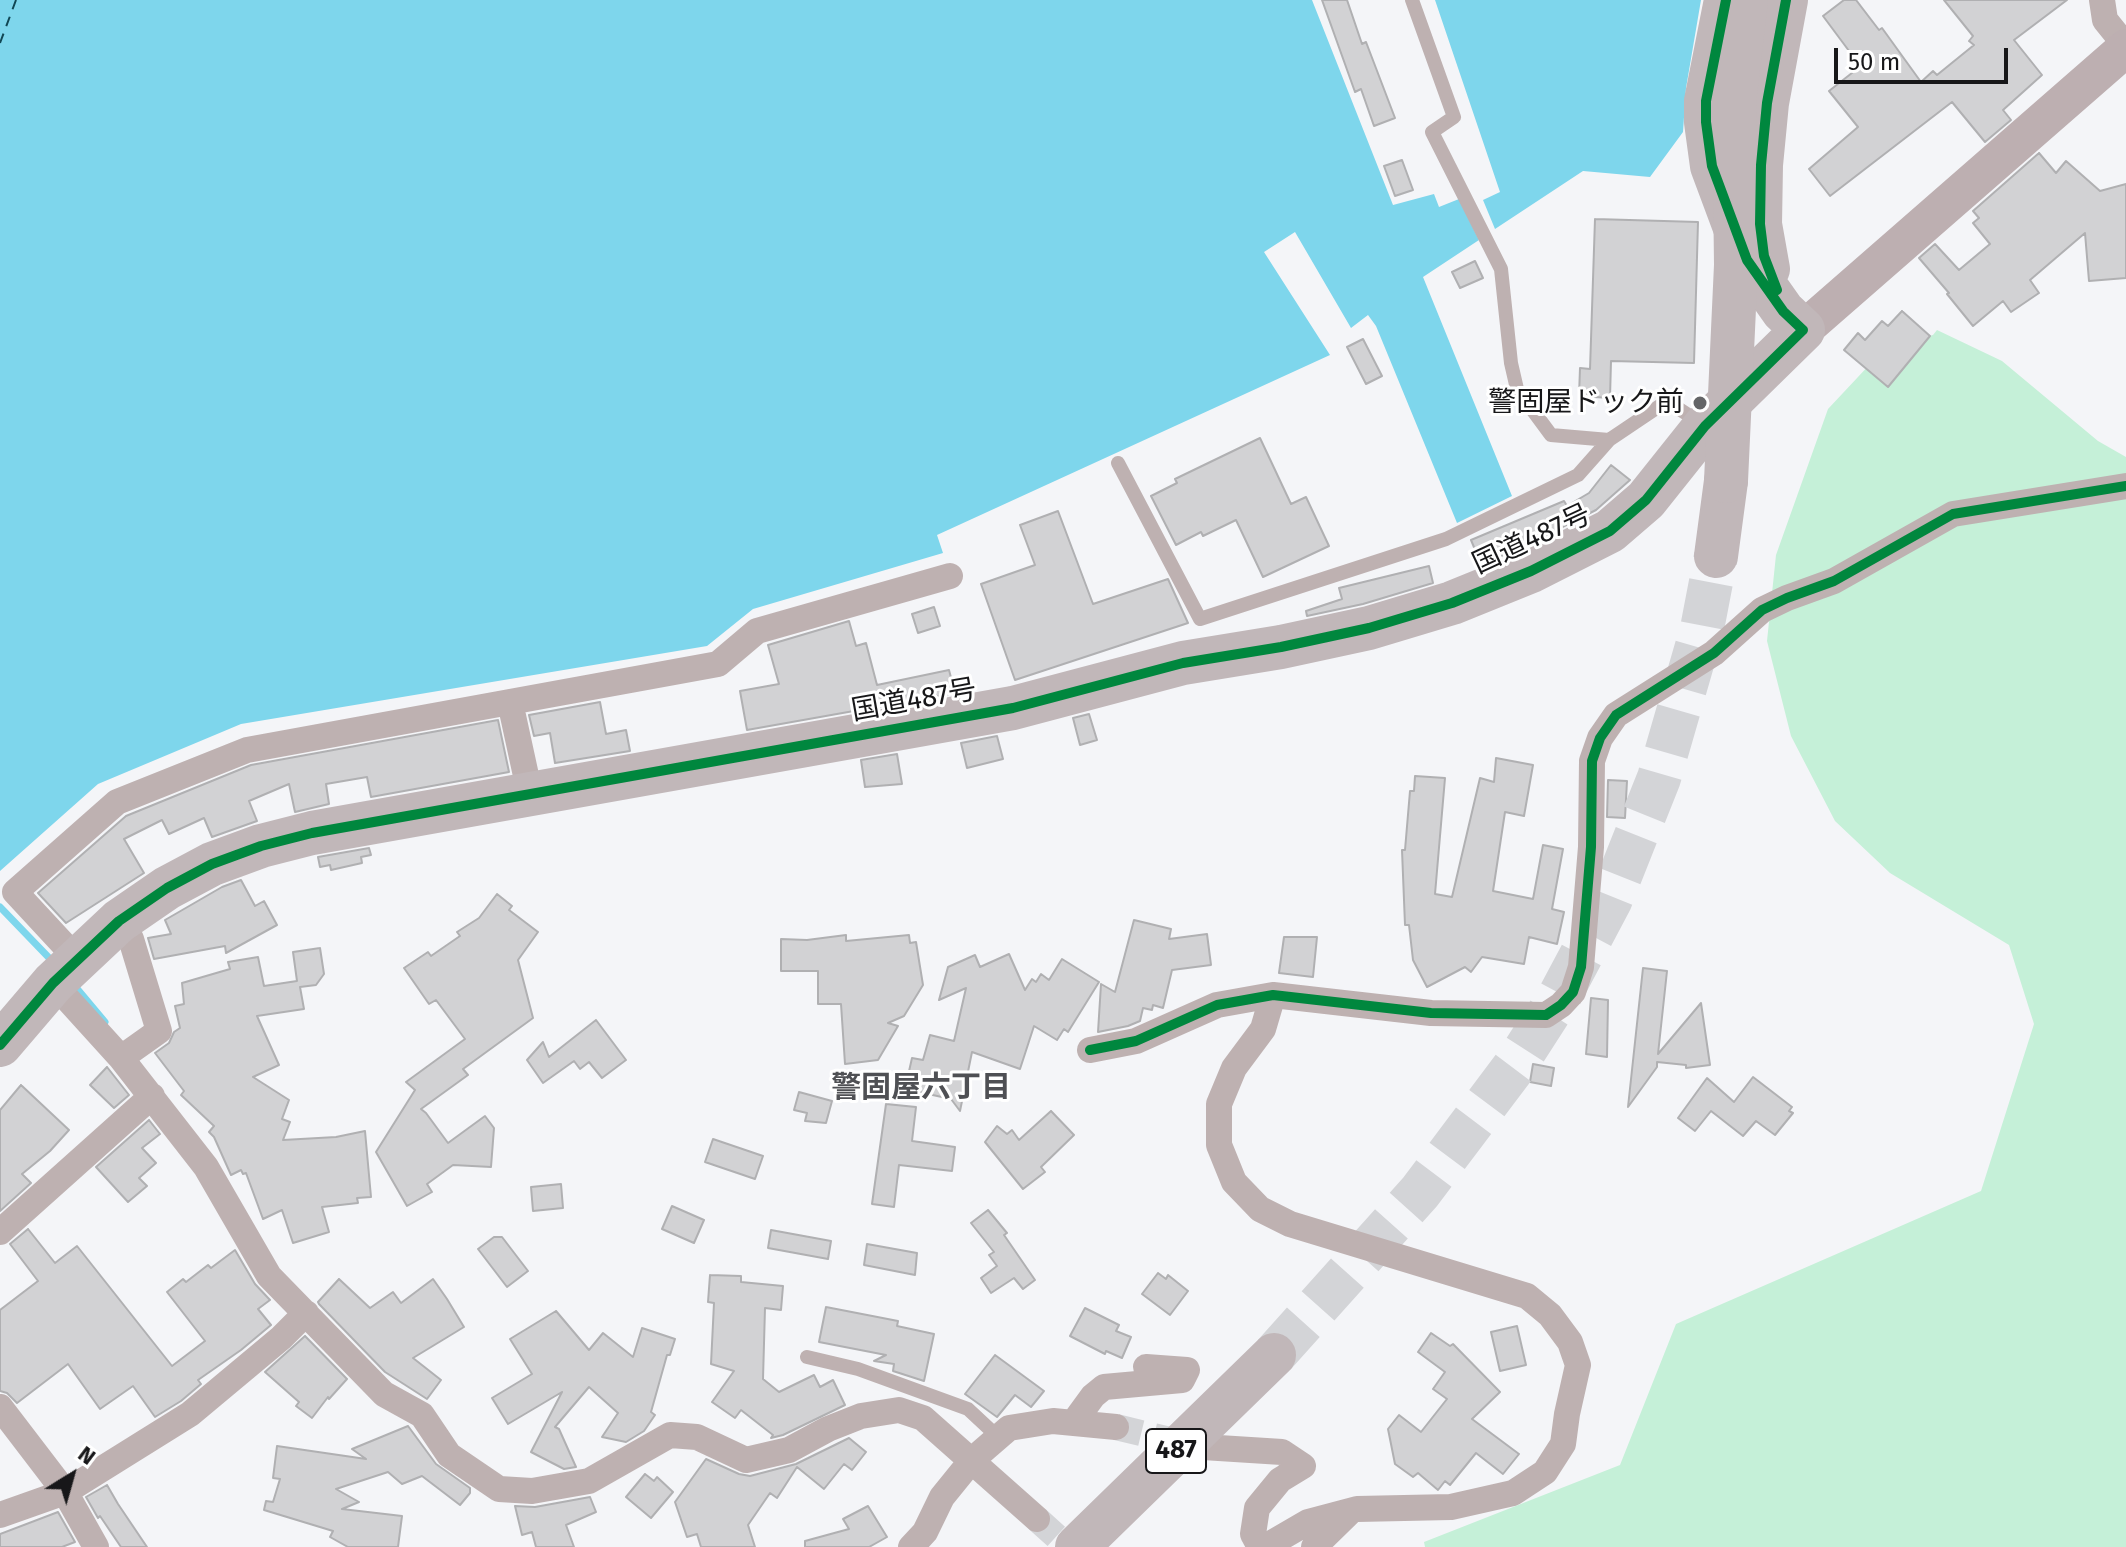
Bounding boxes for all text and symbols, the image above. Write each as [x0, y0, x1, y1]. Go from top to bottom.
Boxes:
scale bar [1838, 32, 2012, 82]
text: 50 m [1848, 48, 1900, 76]
place label: 警固屋ドック前 [1488, 386, 1684, 420]
marker: 警固屋ドック前 [1691, 394, 1709, 412]
street label: 国道487号 [1468, 498, 1596, 582]
street label: 国道487号 [849, 673, 979, 729]
district label: 警固屋六丁目 [831, 1071, 1011, 1107]
road number: 487 [1146, 1429, 1206, 1473]
north arrow [32, 1435, 112, 1515]
text: N [73, 1440, 101, 1471]

